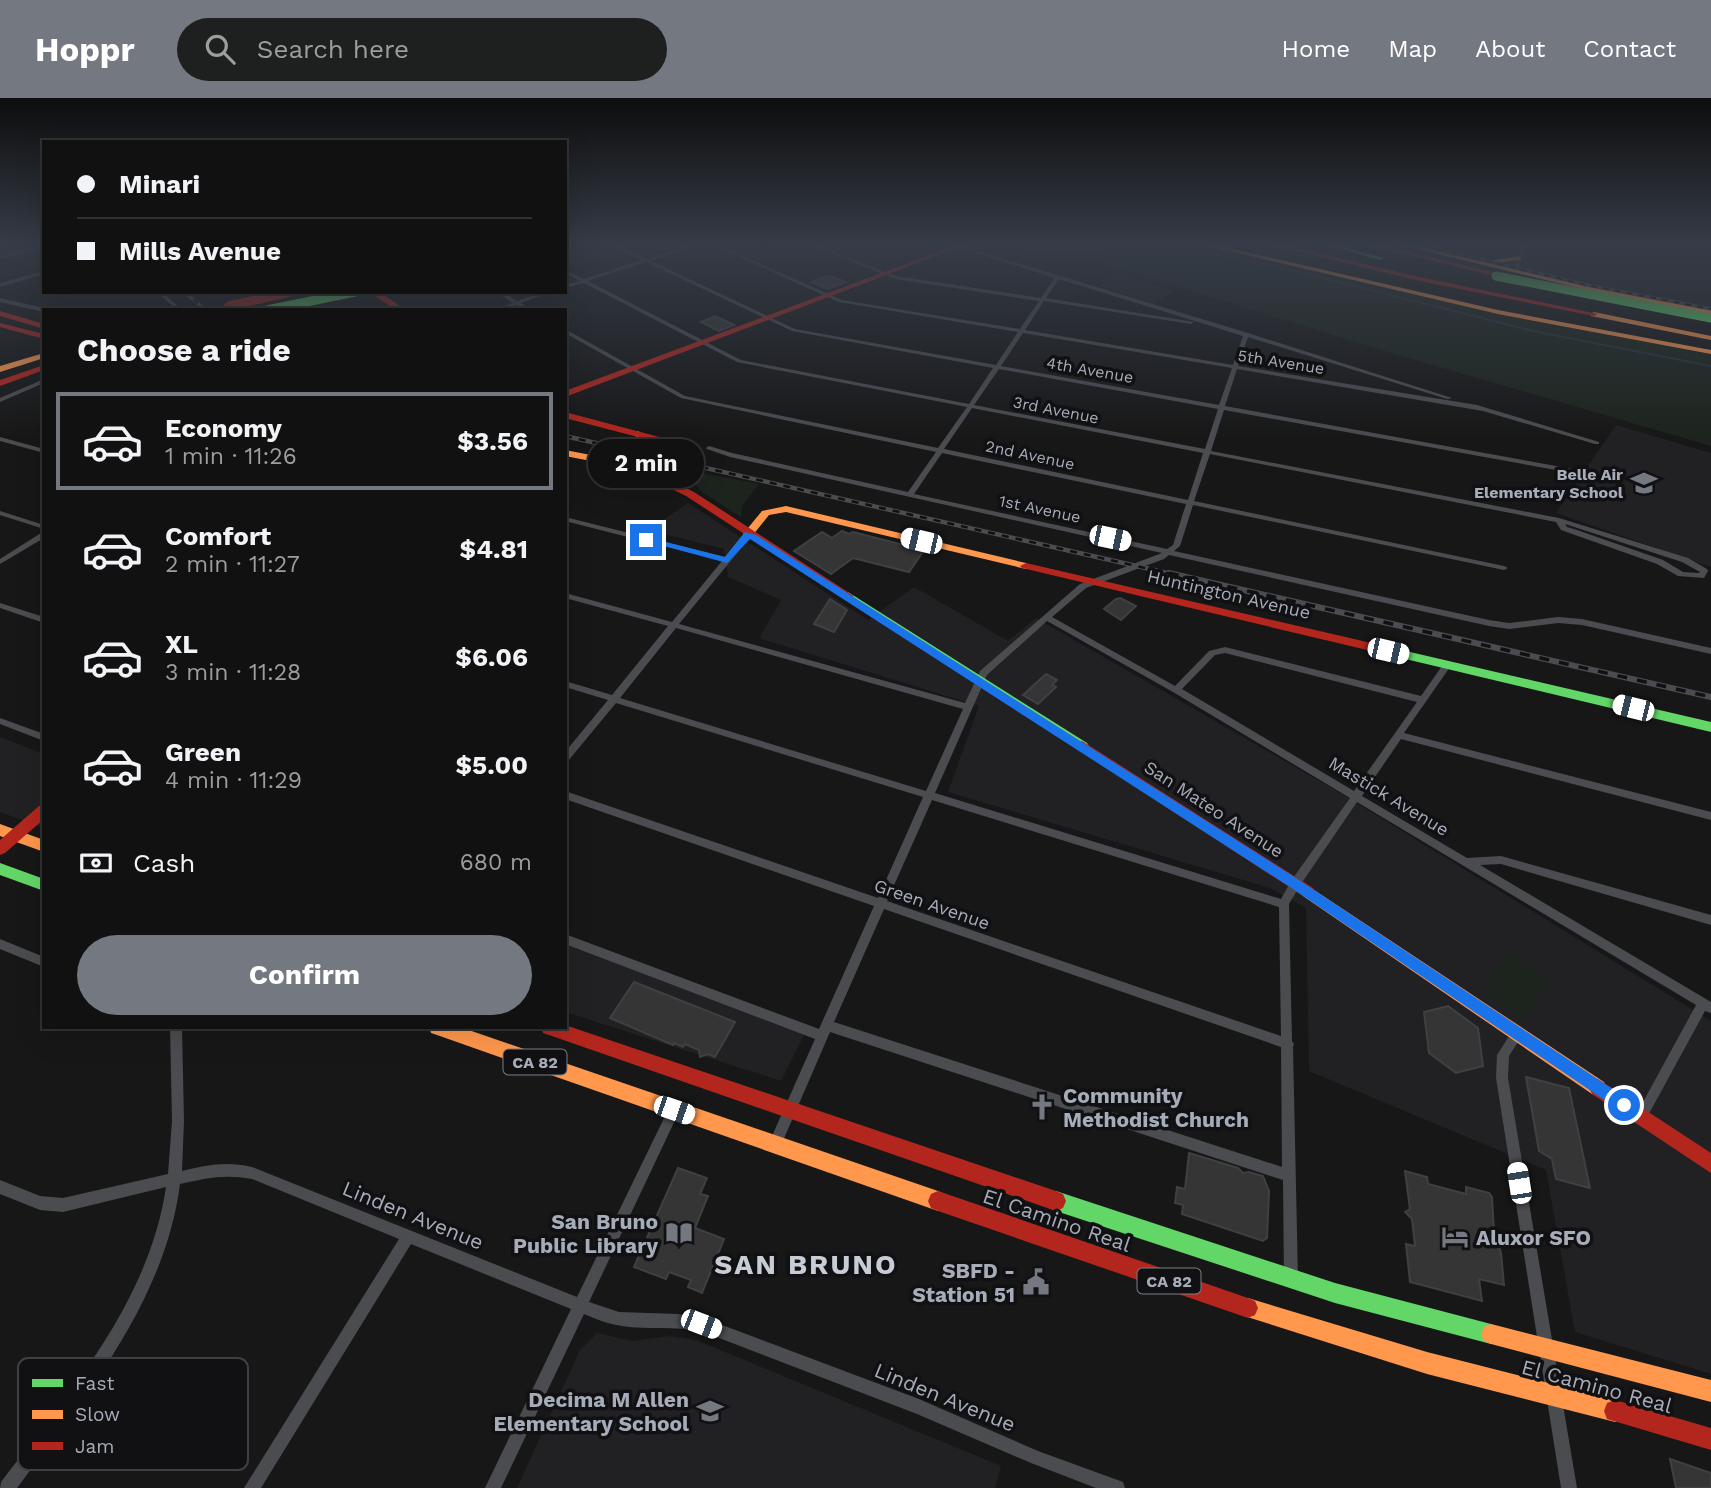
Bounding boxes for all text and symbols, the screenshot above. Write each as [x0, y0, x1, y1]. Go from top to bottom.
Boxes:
search box [177, 18, 667, 81]
text: Hoppr [35, 30, 135, 69]
icon: search [201, 30, 239, 68]
text: Search here [257, 34, 409, 64]
text: Home [1282, 35, 1350, 63]
text: Map [1388, 35, 1437, 63]
text: About [1475, 35, 1545, 63]
text: Contact [1583, 35, 1676, 63]
text: Minari [119, 169, 200, 199]
text: Mills Avenue [119, 236, 281, 266]
text: Choose a ride [77, 331, 291, 369]
street label: 5th Avenue [1236, 346, 1326, 378]
street label: 4th Avenue [1045, 353, 1135, 387]
street label: 3rd Avenue [1011, 392, 1101, 428]
icon: car [81, 410, 144, 473]
text: Economy [165, 413, 282, 443]
text: $3.56 [457, 426, 528, 456]
street label: 2nd Avenue [984, 436, 1076, 474]
callout: 2 min [588, 438, 704, 488]
text: 1 min · 11:26 [165, 443, 297, 470]
text: 2 min [615, 450, 677, 477]
place label: Belle Air Elementary School [1474, 465, 1624, 502]
school or university icon: Belle Air Elementary School [1629, 468, 1659, 498]
street label: 1st Avenue [998, 491, 1082, 527]
icon: car [81, 518, 144, 581]
text: Comfort [165, 521, 271, 551]
car [1088, 523, 1133, 553]
route end [630, 524, 662, 556]
car [899, 526, 944, 556]
text: $4.81 [460, 534, 528, 564]
text: 2 min · 11:27 [165, 551, 300, 578]
street label: Huntington Avenue [1145, 565, 1313, 623]
icon: car [81, 626, 144, 689]
text: XL [165, 629, 198, 659]
car [1366, 636, 1411, 666]
text: $6.06 [455, 642, 528, 672]
text: 3 min · 11:28 [165, 659, 301, 686]
car [1611, 693, 1656, 723]
icon: car [81, 734, 144, 797]
text: Green [165, 737, 241, 767]
text: $5.00 [455, 750, 528, 780]
street label: Mastick Avenue [1325, 752, 1453, 840]
street label: San Mateo Avenue [1140, 756, 1288, 862]
text: 4 min · 11:29 [165, 767, 302, 794]
icon: cash [77, 844, 115, 882]
text: Cash [133, 848, 195, 878]
text: 680 m [460, 849, 532, 876]
street label: Green Avenue [871, 874, 993, 934]
button: Confirm [77, 935, 532, 1015]
road number: CA 82 [504, 1050, 566, 1074]
place label: Community Methodist Church [1063, 1083, 1249, 1132]
route start [1608, 1089, 1640, 1121]
church icon: Community Methodist Church [1027, 1092, 1057, 1122]
car [651, 1093, 698, 1127]
car [1506, 1161, 1533, 1205]
street label: Linden Avenue [339, 1175, 487, 1255]
street label: El Camino Real [980, 1183, 1135, 1257]
place label: San Bruno Public Library [513, 1209, 658, 1258]
library icon: San Bruno Public Library [664, 1218, 694, 1248]
hotel icon: Aluxor SFO [1440, 1222, 1470, 1252]
place label: Aluxor SFO [1476, 1225, 1591, 1250]
district label: SAN BRUNO [714, 1248, 898, 1281]
place label: SBFD - Station 51 [912, 1258, 1015, 1307]
public building icon: SBFD - Station 51 [1021, 1267, 1051, 1297]
road number: CA 82 [1138, 1268, 1200, 1294]
car [678, 1307, 725, 1341]
street label: El Camino Real [1519, 1354, 1676, 1418]
street label: Linden Avenue [871, 1357, 1019, 1437]
legend [18, 1358, 248, 1470]
text: Fast [75, 1372, 114, 1395]
place label: Decima M Allen Elementary School [493, 1387, 689, 1436]
school or university icon: Decima M Allen Elementary School [695, 1396, 725, 1426]
text: Slow [75, 1403, 120, 1426]
text: Jam [75, 1435, 114, 1458]

